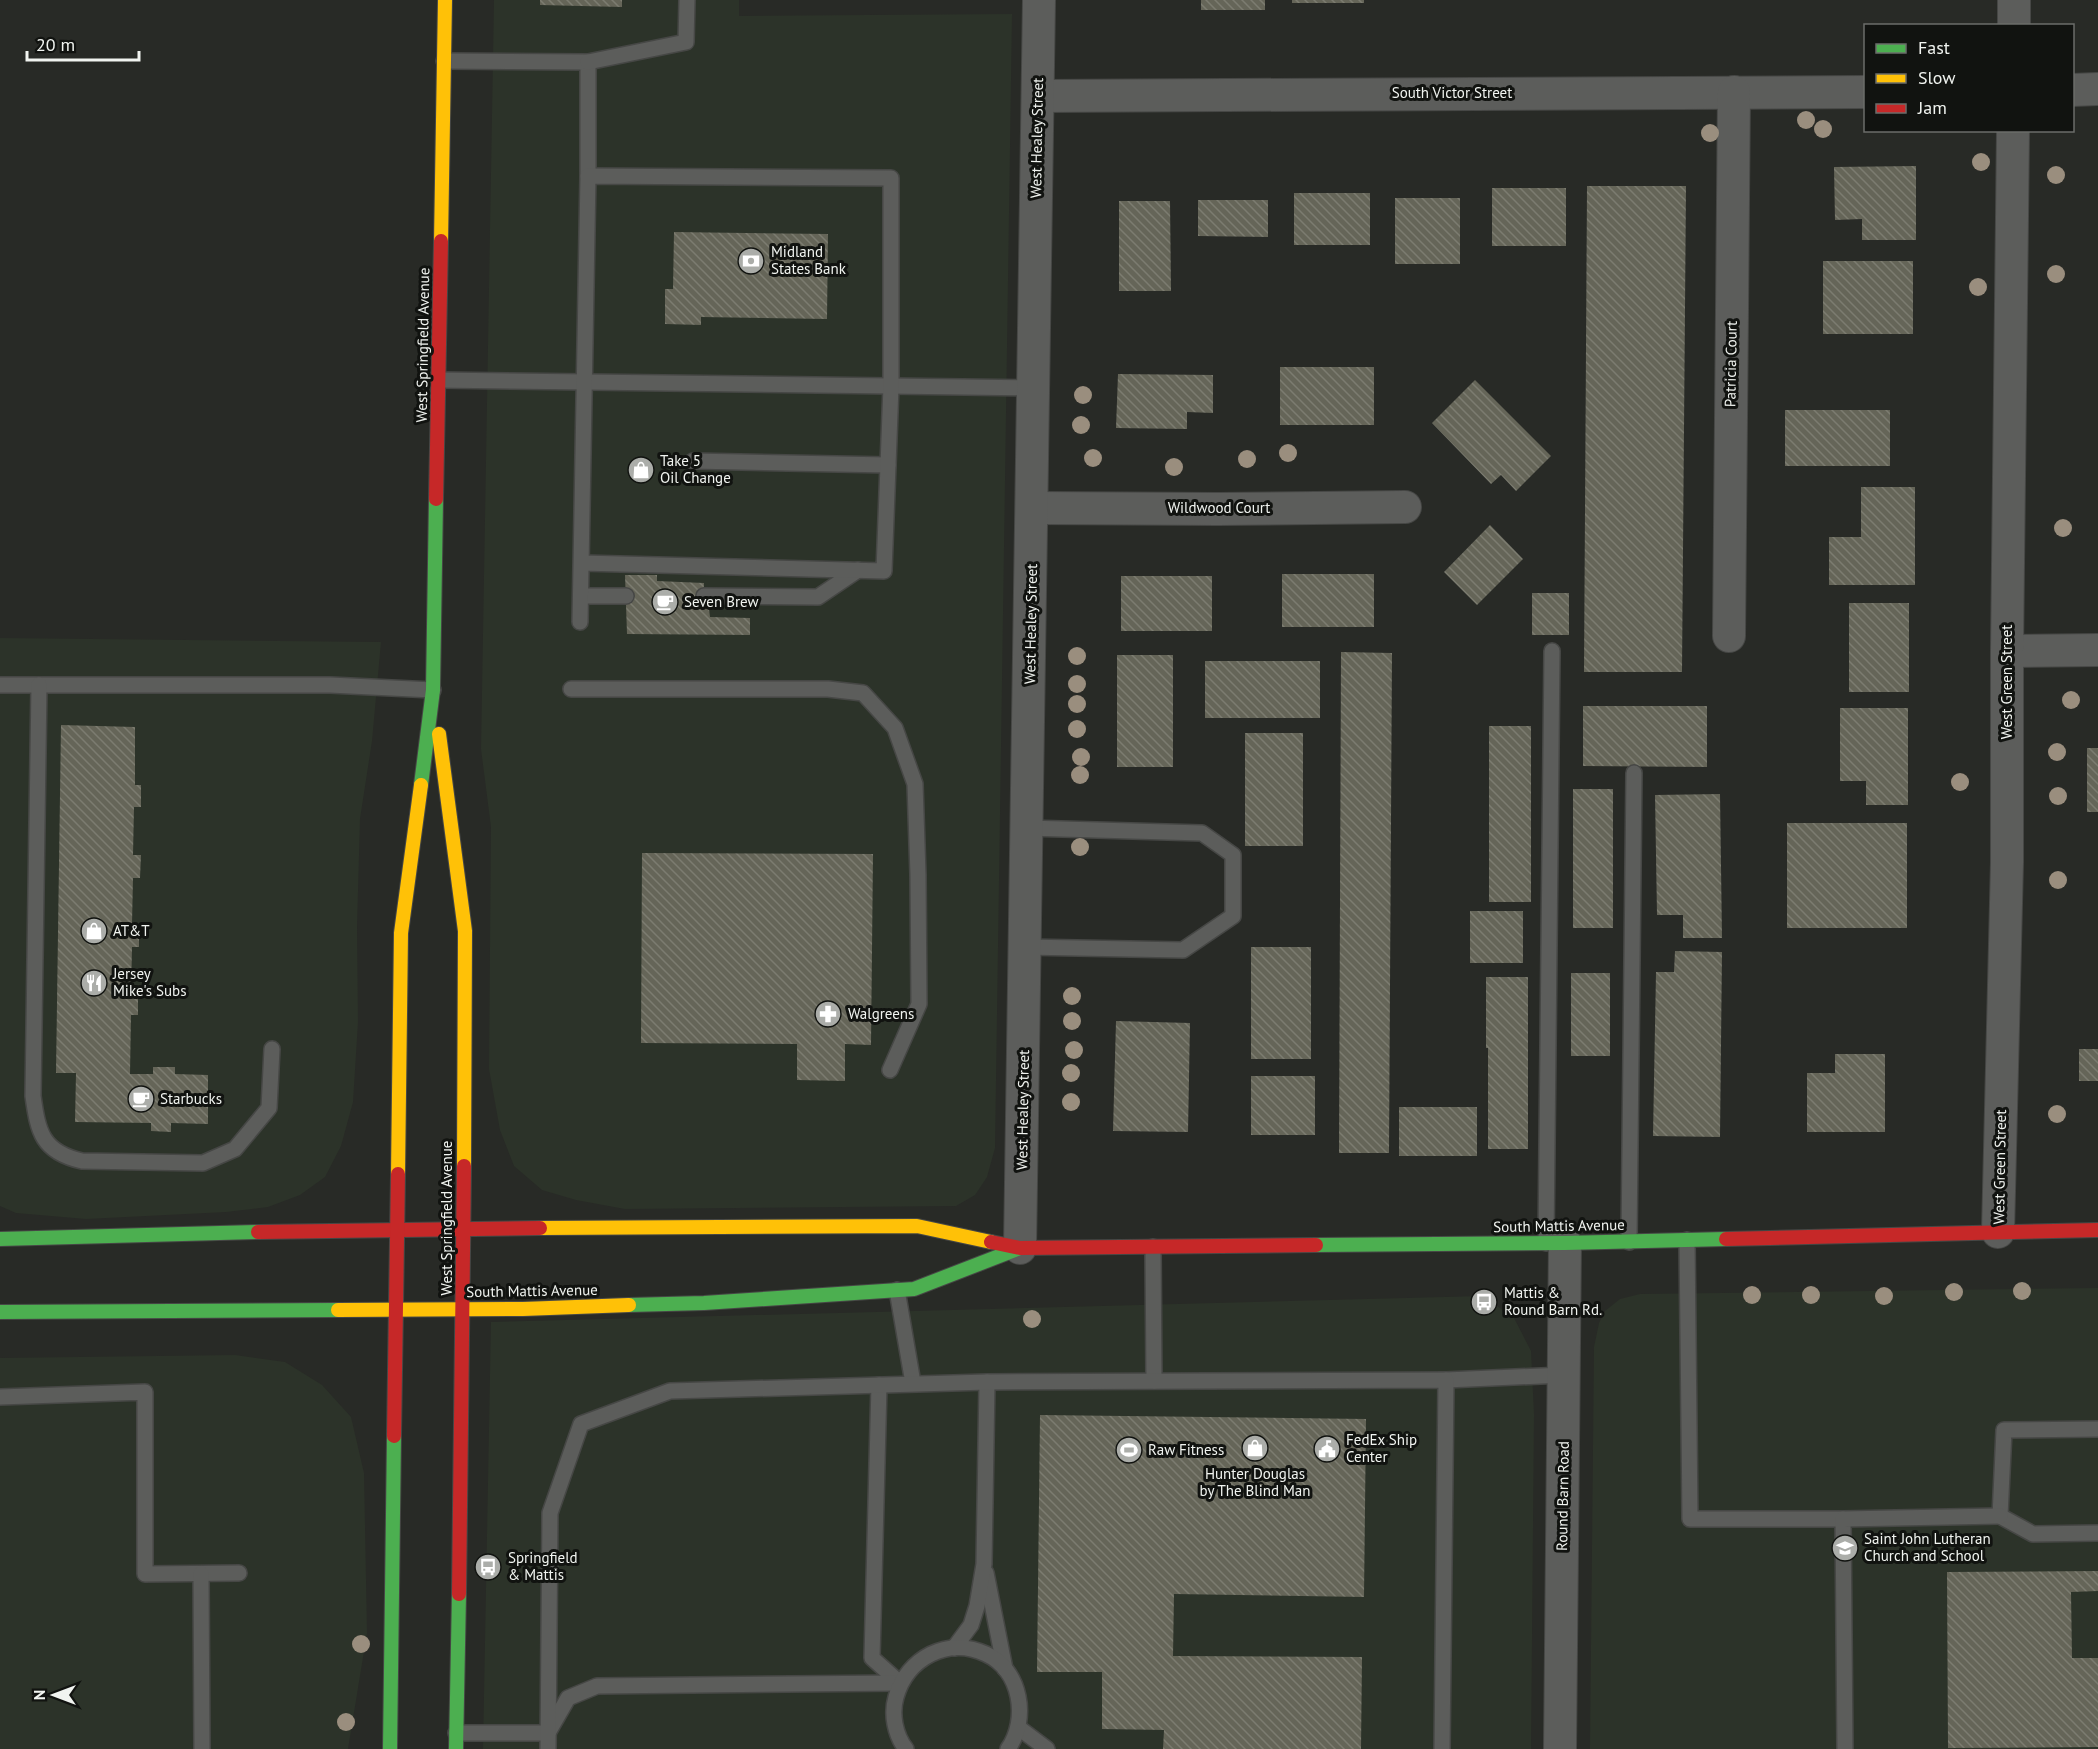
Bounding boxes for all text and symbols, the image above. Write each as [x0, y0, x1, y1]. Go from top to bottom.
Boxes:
scale bar [27, 24, 140, 62]
legend [1864, 24, 2074, 132]
text: 20 m [36, 33, 75, 56]
text: Fast [1918, 36, 1950, 59]
text: Slow [1918, 66, 1956, 89]
street label: West Healey Street [1026, 78, 1047, 198]
street label: South Victor Street [1392, 83, 1512, 102]
text: Jam [1917, 96, 1947, 119]
place label: Midland States Bank [771, 242, 847, 278]
bank icon: Midland States Bank [736, 246, 766, 276]
street label: West Springfield Avenue [412, 267, 433, 423]
street label: Patricia Court [1720, 321, 1741, 407]
place label: Take 5 Oil Change [660, 451, 731, 487]
shop icon: Take 5 Oil Change [626, 455, 656, 485]
street label: Wildwood Court [1168, 498, 1270, 517]
street label: West Healey Street [1020, 564, 1041, 684]
cafe icon: Seven Brew [650, 587, 680, 617]
place label: Seven Brew [684, 592, 759, 611]
street label: West Green Street [1997, 625, 2016, 739]
shop icon: AT&T [79, 916, 109, 946]
place label: AT&T [113, 921, 150, 940]
place label: Jersey Mike's Subs [112, 964, 186, 1000]
restaurant icon: Jersey Mike's Subs [79, 968, 109, 998]
pharmacy icon: Walgreens [813, 999, 843, 1029]
place label: Walgreens [848, 1004, 914, 1023]
street label: West Healey Street [1012, 1050, 1033, 1170]
cafe icon: Starbucks [126, 1084, 156, 1114]
place label: Starbucks [160, 1089, 222, 1108]
street label: West Green Street [1989, 1109, 2010, 1224]
street label: West Springfield Avenue [437, 1141, 456, 1295]
street label: South Mattis Avenue [1493, 1215, 1625, 1236]
street label: South Mattis Avenue [466, 1280, 598, 1301]
place label: Mattis & Round Barn Rd. [1504, 1283, 1602, 1319]
bus stop icon: Mattis & Round Barn Rd. [1469, 1287, 1499, 1317]
place label: FedEx Ship Center [1346, 1430, 1417, 1466]
shop icon: Hunter Douglas by The Blind Man [1240, 1433, 1270, 1463]
public building icon: FedEx Ship Center [1312, 1434, 1342, 1464]
sports icon: Raw Fitness [1114, 1435, 1144, 1465]
place label: Raw Fitness [1148, 1440, 1224, 1459]
street label: Round Barn Road [1552, 1441, 1573, 1551]
place label: Hunter Douglas by The Blind Man [1199, 1464, 1311, 1500]
place label: Saint John Lutheran Church and School [1864, 1529, 1991, 1565]
school or university icon: Saint John Lutheran Church and School [1830, 1533, 1860, 1563]
place label: Springfield & Mattis [508, 1548, 578, 1584]
bus stop icon: Springfield & Mattis [473, 1552, 503, 1582]
north arrow [24, 1665, 84, 1725]
text: N [29, 1690, 49, 1700]

